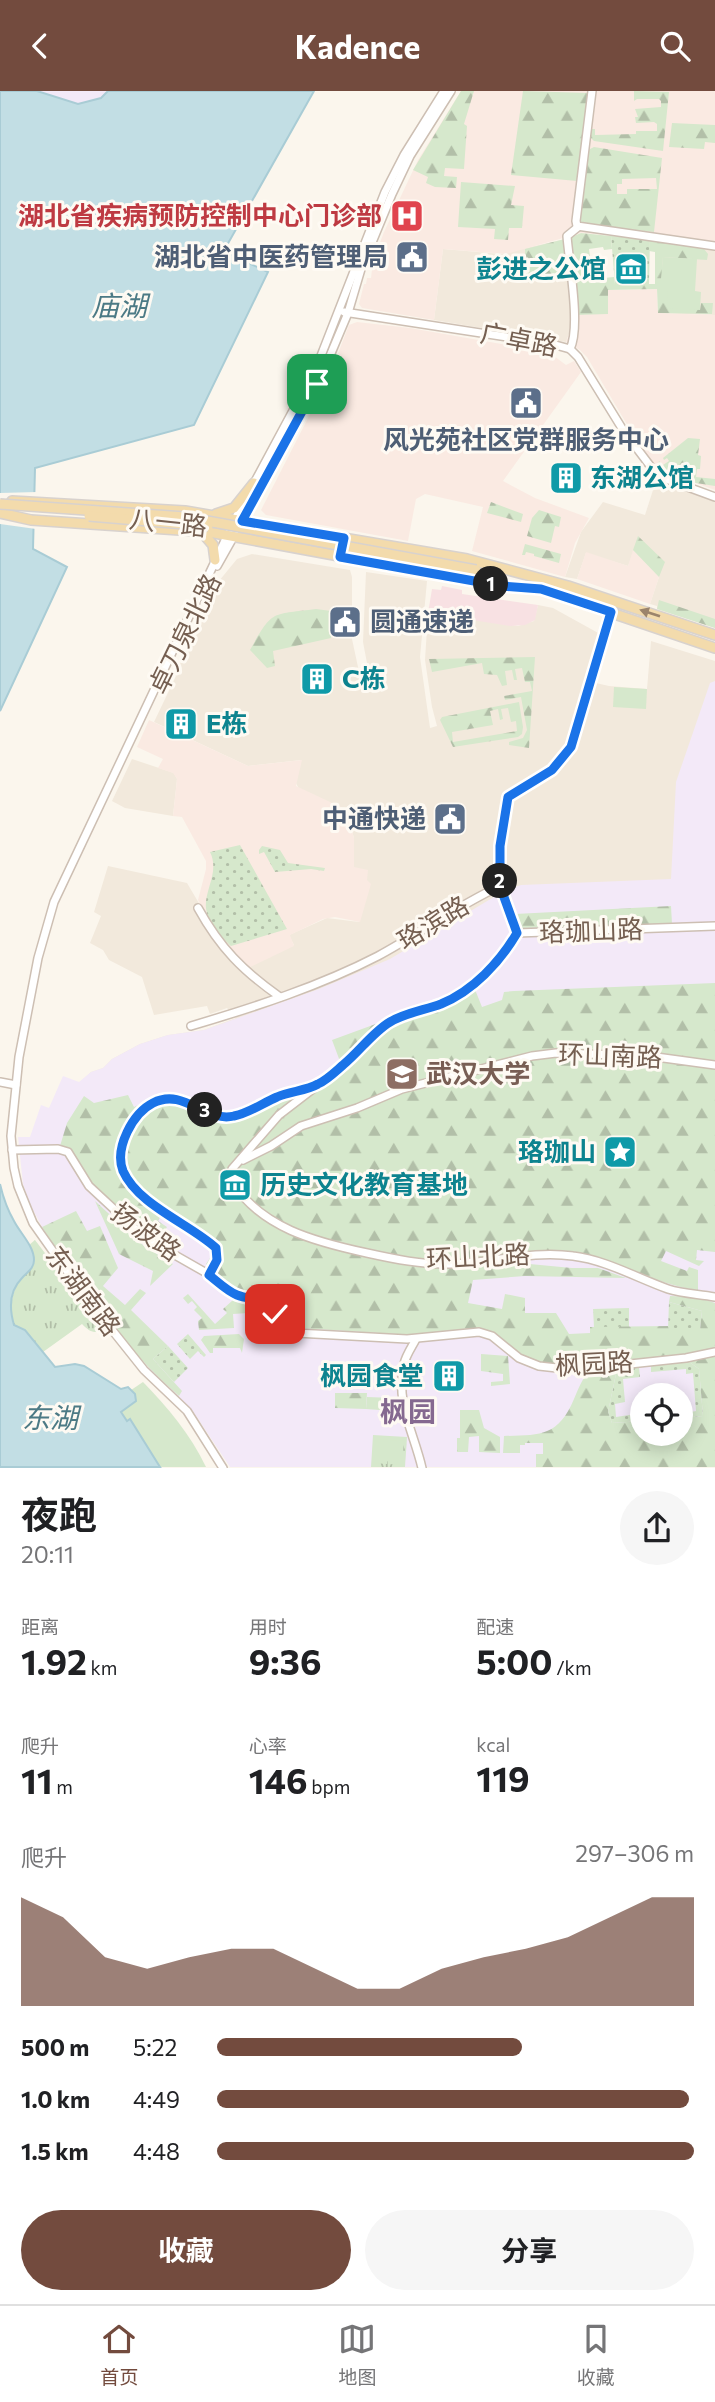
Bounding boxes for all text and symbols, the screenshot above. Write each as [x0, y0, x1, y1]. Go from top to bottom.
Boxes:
text: Kadence [295, 26, 420, 66]
icon: back [21, 27, 59, 65]
icon: search [656, 27, 694, 65]
hospital icon: 湖北省疾病预防控制中心门诊部 [388, 197, 426, 235]
place label: 湖北省疾病预防控制中心门诊部 [18, 199, 382, 230]
public building icon: 湖北省中医药管理局 [393, 238, 431, 276]
place label: 湖北省中医药管理局 [154, 240, 388, 271]
museum icon: 彭进之公馆 [612, 250, 650, 288]
place label: 彭进之公馆 [476, 252, 606, 283]
water label: 庙湖 [91, 288, 151, 322]
street label: 广卓路 [478, 316, 561, 361]
pin [287, 354, 347, 414]
icon: arrive [298, 365, 336, 403]
public building icon: 风光苑社区党群服务中心 [507, 384, 545, 422]
place label: 风光苑社区党群服务中心 [383, 423, 669, 454]
building icon: 东湖公馆 [547, 459, 585, 497]
place label: 东湖公馆 [590, 461, 694, 492]
street label: 八一路 [128, 502, 209, 541]
pin: 1 [474, 567, 508, 601]
street label: 卓刀泉北路 [141, 568, 226, 699]
text: 1 [486, 572, 495, 595]
public building icon: 圆通速递 [326, 603, 364, 641]
place label: 圆通速递 [370, 605, 474, 636]
one-way arrow [640, 608, 661, 618]
building icon: C栋 [298, 660, 336, 698]
place label: C栋 [342, 662, 386, 693]
building icon: E栋 [162, 705, 200, 743]
place label: E栋 [206, 707, 248, 738]
public building icon: 中通快递 [431, 800, 469, 838]
place label: 中通快递 [322, 802, 426, 833]
pin: 2 [482, 863, 518, 899]
text: 2 [494, 869, 505, 892]
street label: 珞滨路 [391, 888, 474, 955]
street label: 珞珈山路 [538, 912, 643, 947]
street label: 环山南路 [558, 1037, 663, 1072]
school or university icon: 武汉大学 [383, 1055, 421, 1093]
place label: 武汉大学 [426, 1057, 530, 1088]
pin: 3 [188, 1093, 222, 1127]
text: 3 [199, 1098, 210, 1121]
place icon: 珞珈山 [601, 1133, 639, 1171]
place label: 珞珈山 [518, 1135, 596, 1166]
museum icon: 历史文化教育基地 [216, 1166, 254, 1204]
place label: 历史文化教育基地 [260, 1168, 468, 1199]
street label: 扬波路 [106, 1195, 188, 1266]
street label: 环山北路 [425, 1237, 531, 1274]
street label: 东湖南路 [41, 1239, 128, 1341]
pin [245, 1284, 305, 1344]
icon: check [256, 1295, 294, 1333]
street label: 枫园路 [554, 1345, 634, 1380]
building icon: 枫园食堂 [430, 1357, 468, 1395]
place label: 枫园食堂 [320, 1359, 424, 1390]
map controls [630, 1383, 693, 1446]
button: locate [630, 1383, 693, 1446]
district label: 枫园 [380, 1394, 436, 1428]
water label: 东湖 [22, 1400, 82, 1434]
text: 夜跑 [21, 1490, 97, 1537]
button: share [620, 1491, 694, 1565]
text: 20:11 [21, 1540, 74, 1568]
text: 距离 [21, 1615, 59, 1638]
text: 用时 [249, 1615, 287, 1638]
text: 配速 [476, 1615, 514, 1638]
text: 1.92 [21, 1639, 87, 1682]
text: 9:36 [249, 1639, 322, 1682]
text: 5:00 [476, 1639, 553, 1682]
text: km [87, 1656, 117, 1679]
text: /km [553, 1656, 592, 1679]
text: kcal [476, 1733, 510, 1756]
text: 爬升 [21, 1734, 59, 1757]
text: 心率 [249, 1734, 287, 1757]
text: 119 [476, 1756, 530, 1799]
text: 11 [21, 1758, 53, 1801]
text: 146 [249, 1758, 308, 1801]
text: m [53, 1775, 73, 1798]
text: bpm [308, 1775, 350, 1798]
text: 297–306 m [575, 1839, 694, 1867]
text: 爬升 [21, 1843, 67, 1871]
text: 500 m [21, 2033, 89, 2061]
text: 5:22 [133, 2033, 177, 2061]
text: 1.0 km [21, 2085, 90, 2113]
text: 4:49 [133, 2085, 180, 2113]
text: 1.5 km [21, 2137, 89, 2165]
text: 4:48 [133, 2137, 180, 2165]
button: 收藏 [21, 2210, 351, 2290]
button: 分享 [365, 2210, 694, 2290]
tab: 首页 [100, 2320, 138, 2389]
tab: 地图 [338, 2320, 377, 2389]
tab: 收藏 [577, 2320, 615, 2389]

